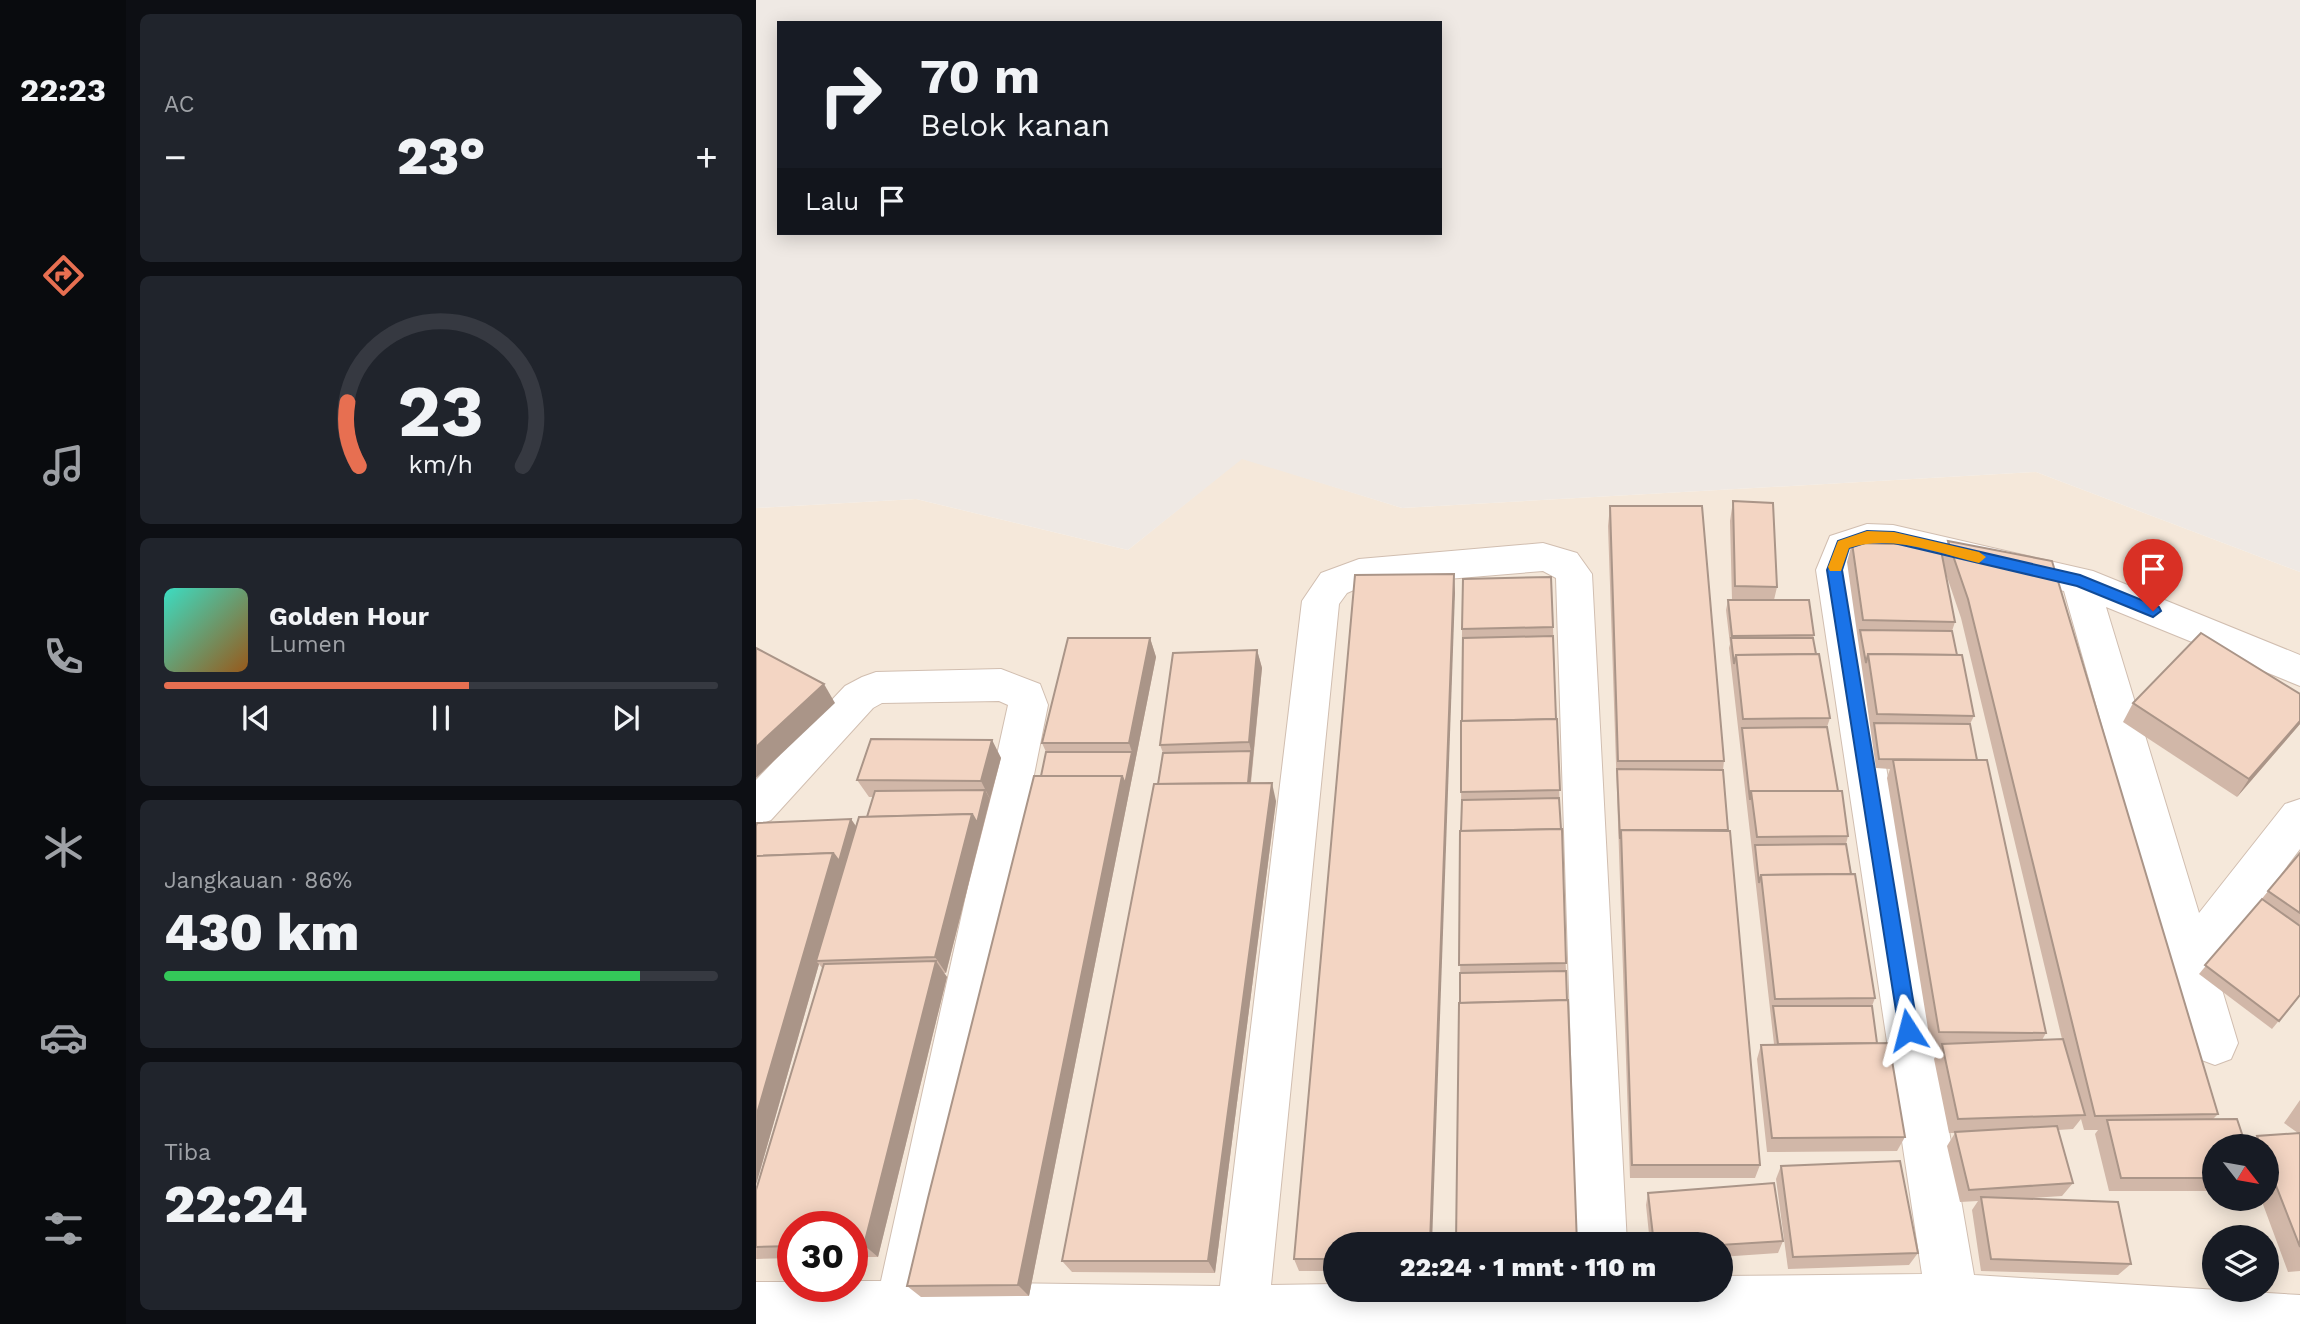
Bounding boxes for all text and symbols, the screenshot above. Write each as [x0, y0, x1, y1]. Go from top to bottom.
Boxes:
text: 70 m [920, 47, 1040, 105]
icon: right [805, 49, 896, 140]
text: 22:23 [20, 71, 106, 109]
text: AC [164, 91, 194, 118]
text: Belok kanan [920, 106, 1110, 144]
text: 23° [397, 126, 485, 187]
text: − [164, 135, 187, 179]
text: + [695, 135, 718, 179]
icon: arrive [873, 182, 911, 220]
text: Lalu [805, 186, 859, 216]
icon: directions [39, 251, 88, 300]
text: 23 [398, 368, 484, 454]
icon: music [39, 441, 88, 490]
text: km/h [409, 450, 473, 479]
pin [2123, 539, 2183, 611]
icon: arrive [2134, 550, 2172, 588]
text: Golden Hour [269, 601, 429, 631]
text: Lumen [269, 631, 346, 658]
icon: phone [39, 632, 88, 681]
icon: previous [237, 699, 275, 737]
icon: pause [422, 699, 460, 737]
icon: next [607, 699, 645, 737]
icon: climate [39, 823, 88, 872]
text: Jangkauan · 86% [164, 867, 352, 894]
text: 430 km [164, 902, 359, 963]
position arrow [1871, 993, 1945, 1067]
icon: car [39, 1013, 88, 1062]
north arrow [2202, 1134, 2278, 1211]
map controls [2202, 1134, 2279, 1302]
text: Tiba [164, 1139, 211, 1166]
text: 22:24 [164, 1174, 308, 1235]
icon: filters [39, 1204, 88, 1253]
speed limit sign: 30 [777, 1211, 868, 1302]
button: layers [2202, 1225, 2279, 1302]
text: 22:24 · 1 mnt · 110 m [1400, 1252, 1656, 1282]

